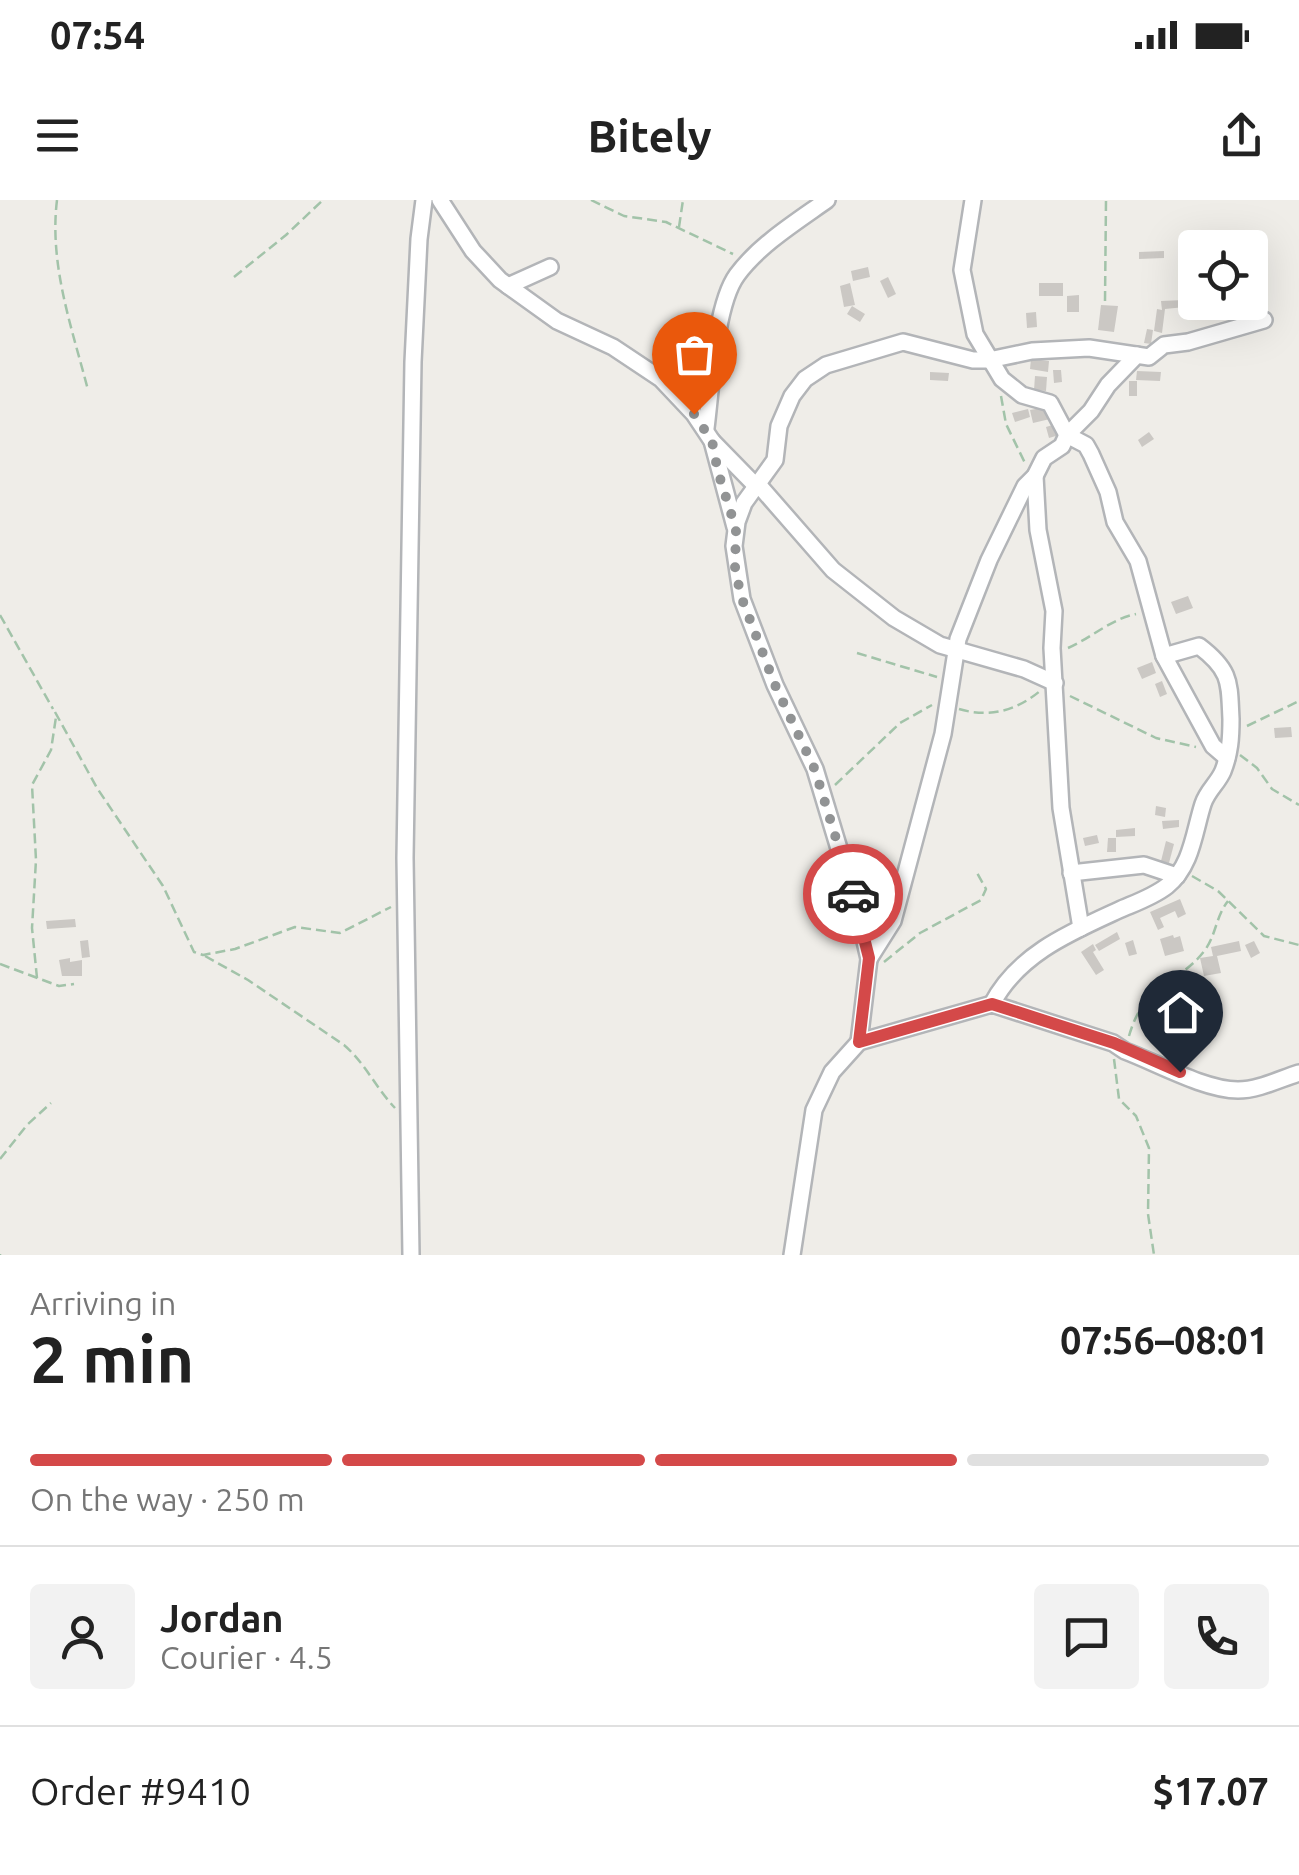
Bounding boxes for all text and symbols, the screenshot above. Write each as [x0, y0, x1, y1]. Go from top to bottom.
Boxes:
text: 07:54 [50, 14, 145, 56]
icon: menu [30, 108, 85, 163]
icon: share [1214, 108, 1269, 163]
text: Bitely [587, 110, 712, 161]
map controls [1178, 230, 1268, 320]
button: locate [1178, 230, 1268, 320]
pin [652, 312, 737, 415]
icon: bag [667, 327, 722, 382]
courier [803, 844, 903, 944]
icon: car [826, 867, 881, 922]
pin [1138, 970, 1223, 1073]
icon: home [1153, 985, 1208, 1040]
text: Arriving in [30, 1285, 176, 1321]
text: 07:56–08:01 [1060, 1319, 1269, 1361]
text: 2 min [30, 1322, 194, 1395]
text: On the way · 250 m [30, 1481, 305, 1517]
button: person [30, 1584, 135, 1689]
button: chat [1034, 1584, 1139, 1689]
button: phone [1164, 1584, 1269, 1689]
text: Jordan [160, 1597, 284, 1639]
text: Courier · 4.5 [160, 1639, 333, 1675]
text: Order #9410 [30, 1770, 251, 1812]
text: $17.07 [1152, 1770, 1269, 1812]

